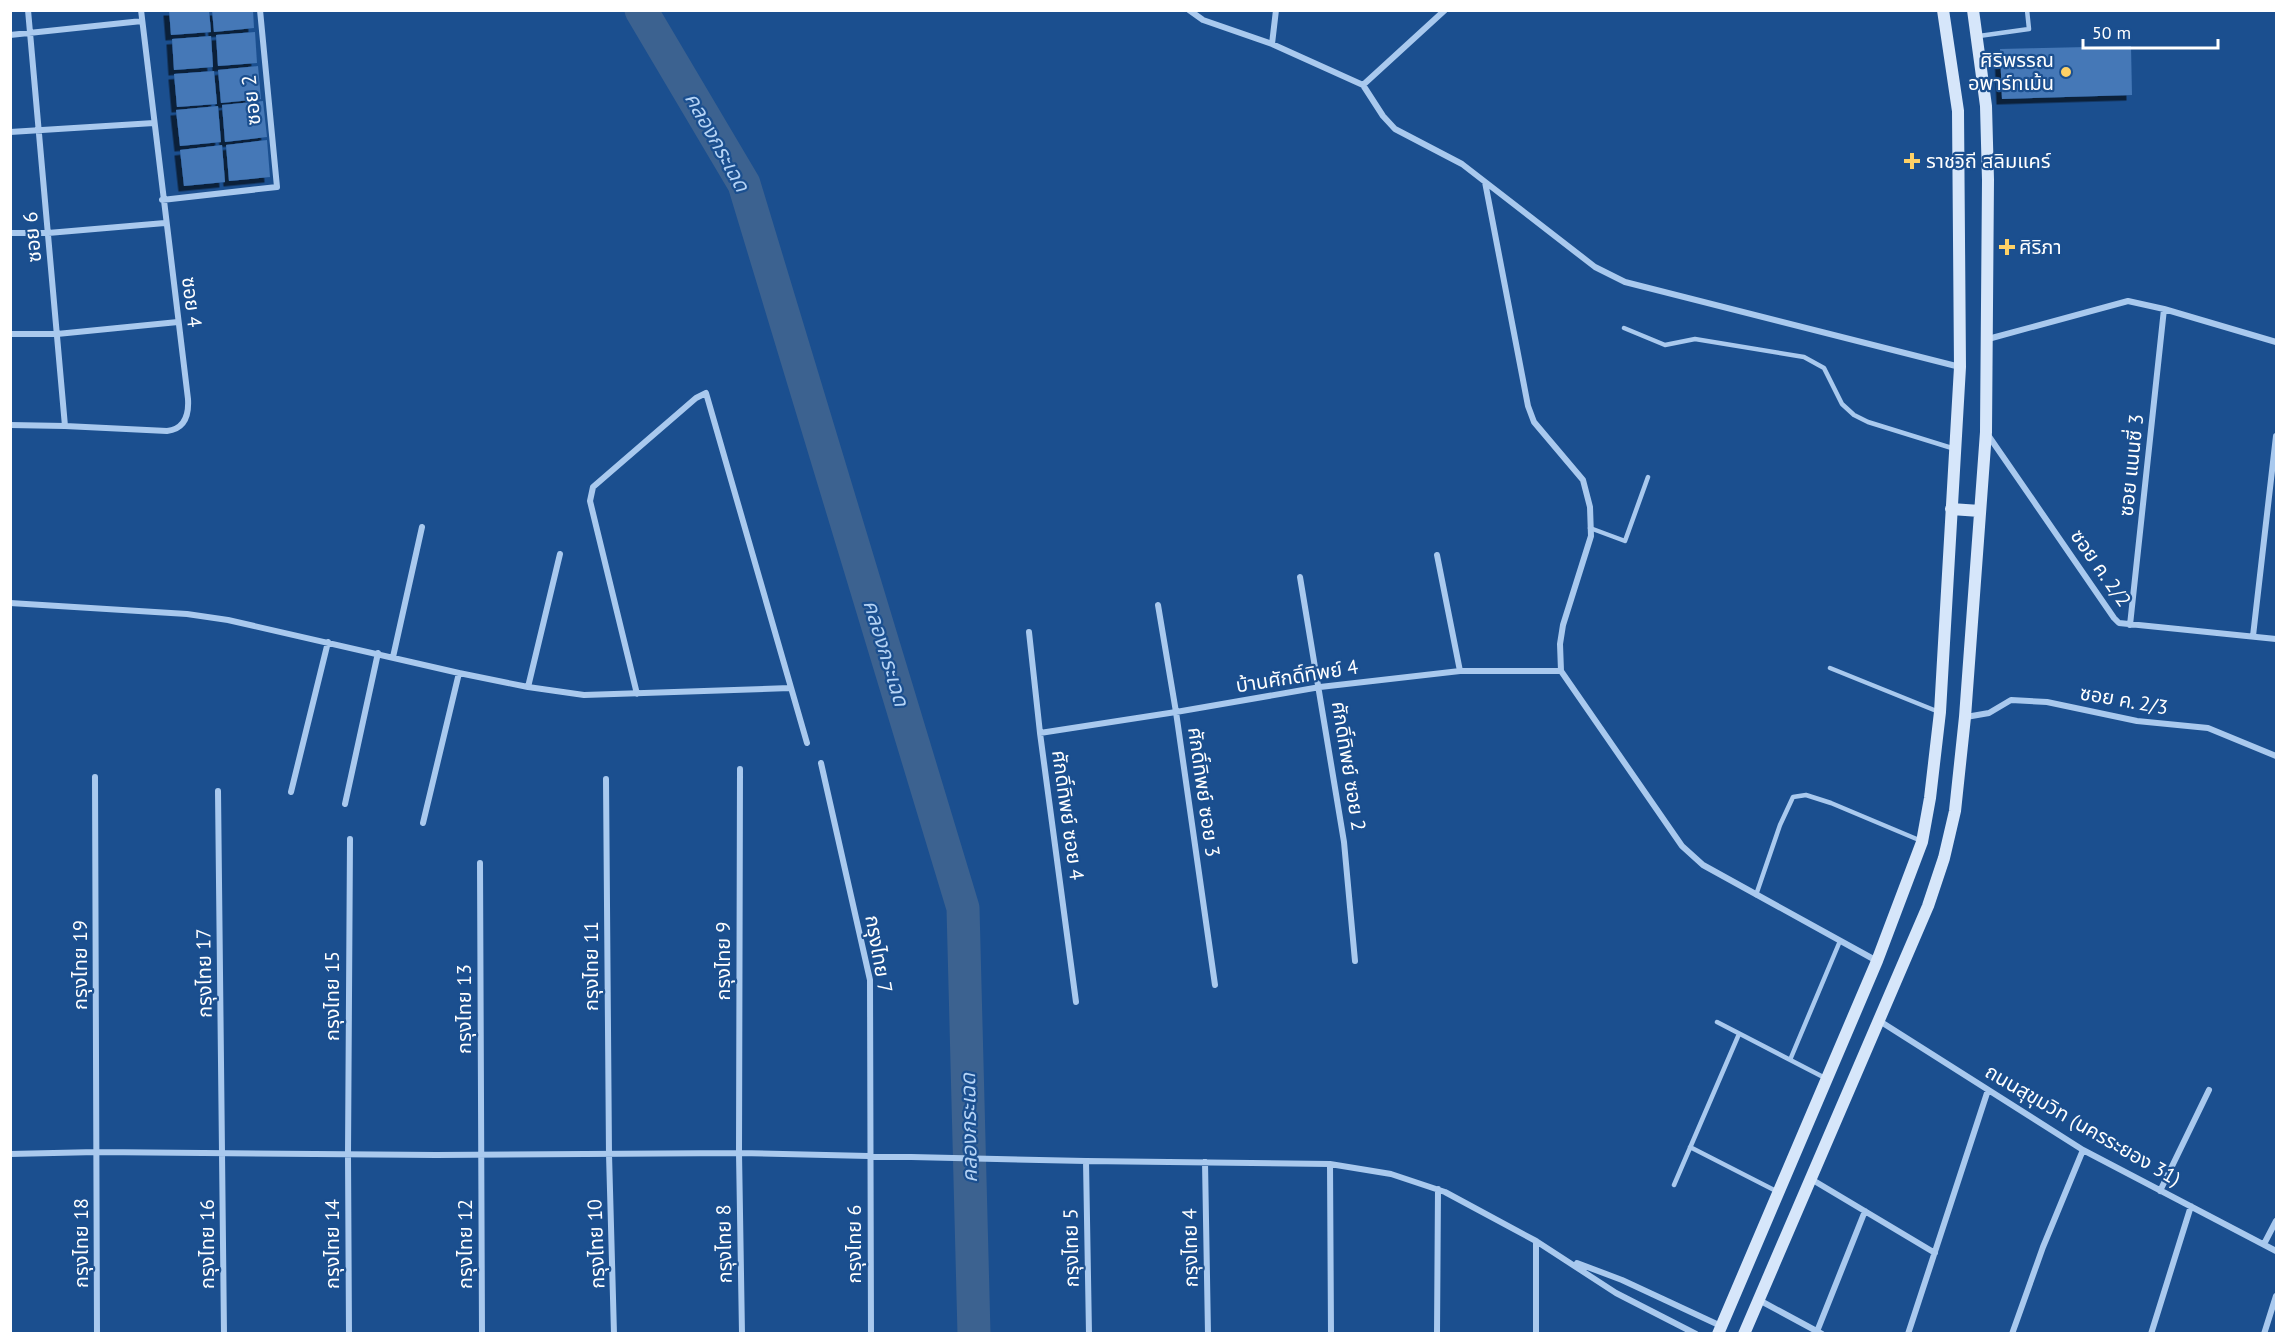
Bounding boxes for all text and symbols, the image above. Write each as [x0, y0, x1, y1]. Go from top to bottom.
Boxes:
scale bar [2083, 12, 2218, 50]
text: 50 m [2092, 21, 2131, 44]
place label: ศิริพรรณ อพาร์ทเม้น [1968, 47, 2054, 96]
marker: ศิริพรรณ อพาร์ทเม้น [2059, 65, 2073, 79]
street label: ซอย 2 [235, 73, 267, 127]
water label: คลองกระเฉด [679, 87, 756, 197]
place label: ราชวิถี สลิมแคร์ [1926, 148, 2051, 174]
marker: ราชวิถี สลิมแคร์ [1903, 152, 1921, 170]
street label: ซอย 6 [17, 211, 47, 263]
place label: ศิริภา [2019, 234, 2062, 260]
marker: ศิริภา [2000, 240, 2014, 254]
street label: ซอย 4 [176, 275, 208, 329]
street label: ซอย แนนซี่ 3 [2112, 412, 2149, 518]
street label: ซอย ค. 2/2 [2065, 524, 2137, 612]
water label: คลองกระเฉด [858, 596, 916, 710]
street label: บ้านศักดิ์ทิพย์ 4 [1234, 653, 1360, 699]
street label: ซอย ค. 2/3 [2078, 679, 2170, 721]
street label: ศักดิ์ทิพย์ ซอย 2 [1326, 699, 1372, 833]
street label: ศักดิ์ทิพย์ ซอย 3 [1182, 725, 1226, 859]
street label: ศักดิ์ทิพย์ ซอย 4 [1046, 748, 1090, 882]
street label: กรุงไทย 7 [859, 913, 899, 995]
street label: กรุงไทย 19 [67, 920, 93, 1010]
street label: กรุงไทย 11 [578, 921, 604, 1011]
street label: กรุงไทย 9 [710, 922, 736, 1000]
street label: กรุงไทย 17 [190, 928, 218, 1018]
street label: กรุงไทย 15 [319, 951, 345, 1041]
street label: กรุงไทย 13 [451, 964, 477, 1054]
street label: ถนนสุขุมวิท (นครระยอง 31) [1980, 1058, 2186, 1192]
water label: คลองกระเฉด [954, 1072, 983, 1183]
street label: กรุงไทย 18 [68, 1198, 94, 1288]
street label: กรุงไทย 16 [194, 1199, 220, 1289]
street label: กรุงไทย 14 [319, 1199, 345, 1289]
street label: กรุงไทย 12 [452, 1199, 478, 1289]
street label: กรุงไทย 10 [581, 1199, 611, 1289]
street label: กรุงไทย 8 [710, 1204, 738, 1284]
street label: กรุงไทย 6 [841, 1205, 867, 1283]
street label: กรุงไทย 5 [1057, 1208, 1085, 1288]
street label: กรุงไทย 4 [1176, 1208, 1204, 1288]

